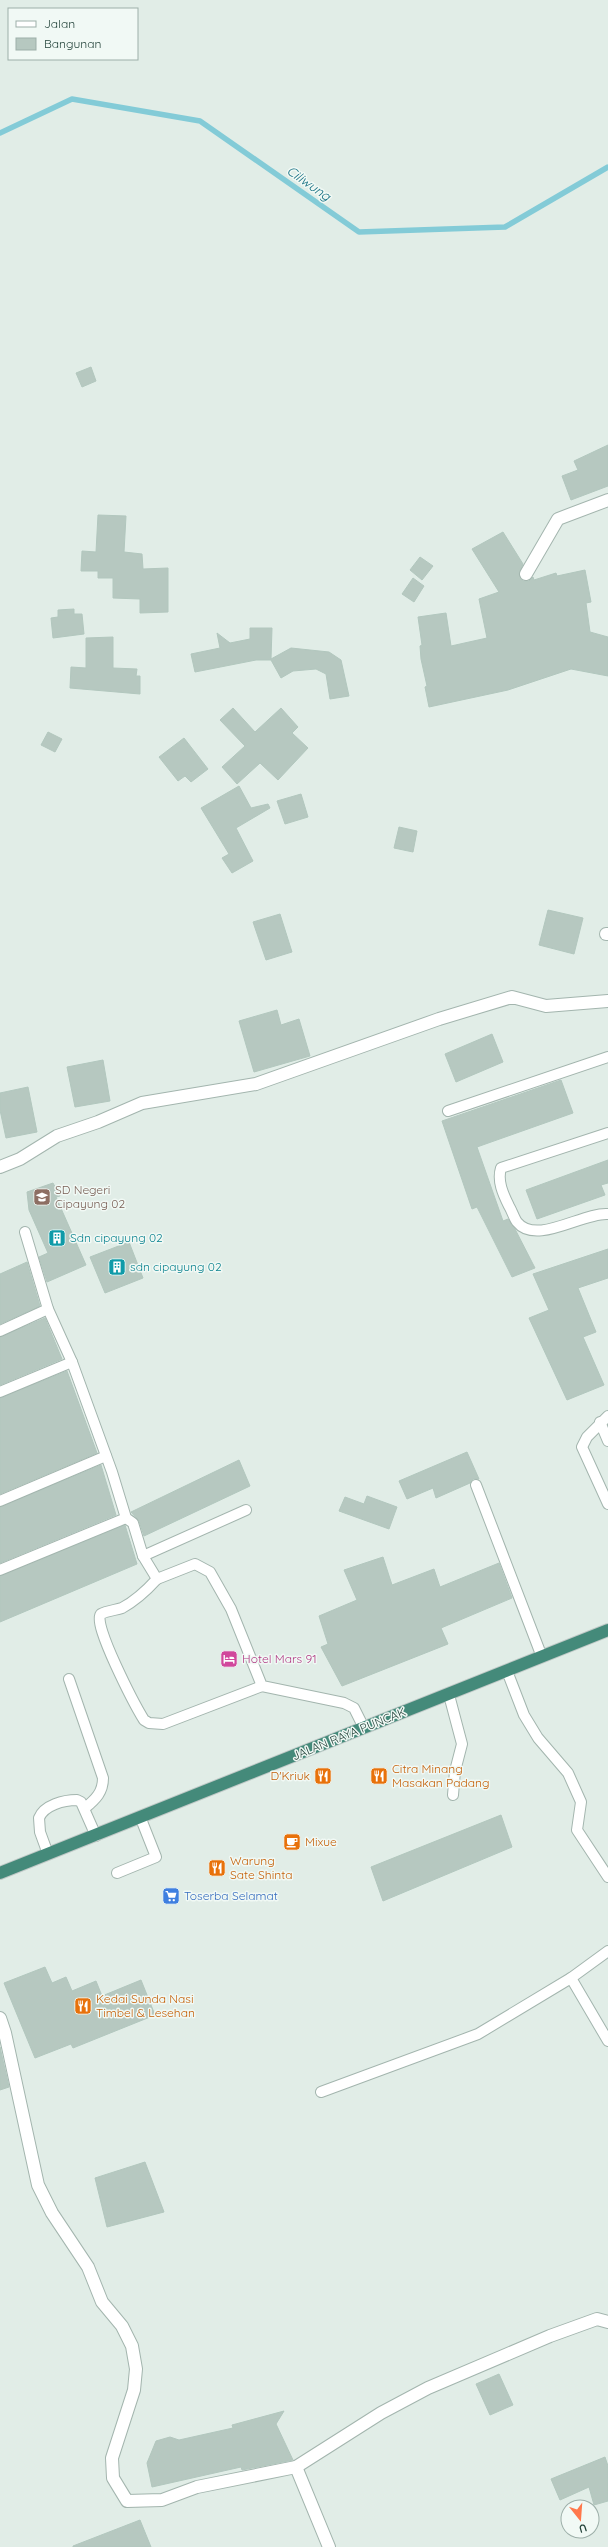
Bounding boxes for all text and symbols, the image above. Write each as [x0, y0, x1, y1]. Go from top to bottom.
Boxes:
legend [8, 8, 138, 60]
text: Jalan [44, 16, 75, 31]
text: Bangunan [44, 36, 101, 51]
water label: Ciliwung [284, 162, 335, 204]
place label: SD Negeri Cipayung 02 [55, 1182, 125, 1211]
school or university icon: SD Negeri Cipayung 02 [32, 1187, 52, 1207]
building icon: Sdn cipayung 02 [47, 1228, 67, 1248]
place label: Sdn cipayung 02 [70, 1230, 163, 1245]
building icon: sdn cipayung 02 [107, 1257, 127, 1277]
place label: sdn cipayung 02 [130, 1259, 222, 1274]
hotel icon: Hotel Mars 91 [219, 1649, 239, 1669]
place label: Hotel Mars 91 [242, 1651, 317, 1666]
street label: JALAN RAYA PUNCAK [290, 1704, 408, 1763]
place label: Citra Minang Masakan Padang [392, 1761, 489, 1790]
restaurant icon: D'Kriuk [313, 1766, 333, 1786]
restaurant icon: Citra Minang Masakan Padang [369, 1766, 389, 1786]
place label: D'Kriuk [271, 1768, 310, 1783]
cafe icon: Mixue [282, 1832, 302, 1852]
place label: Mixue [305, 1834, 337, 1849]
place label: Warung Sate Shinta [230, 1853, 293, 1882]
restaurant icon: Warung Sate Shinta [207, 1858, 227, 1878]
supermarket icon: Toserba Selamat [161, 1886, 181, 1906]
place label: Toserba Selamat [184, 1888, 278, 1903]
place label: Kedai Sunda Nasi Timbel & Lesehan [96, 1991, 195, 2020]
restaurant icon: Kedai Sunda Nasi Timbel & Lesehan [73, 1996, 93, 2016]
north arrow [560, 2499, 600, 2539]
text: U [577, 2521, 589, 2536]

